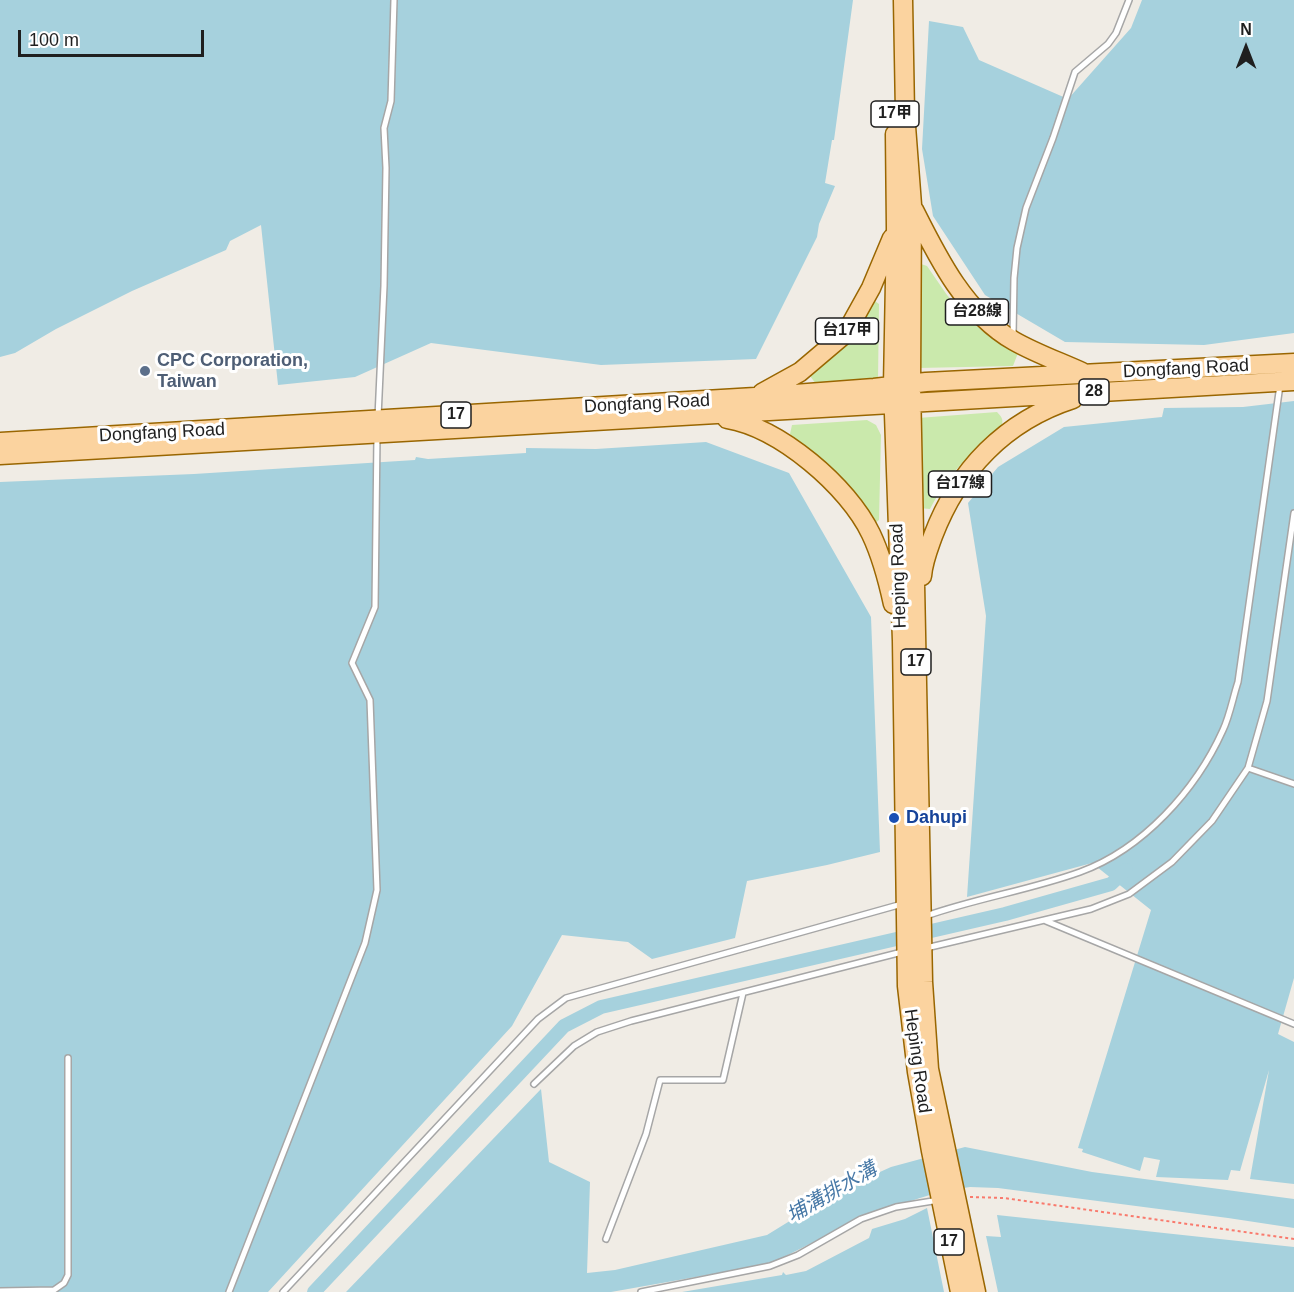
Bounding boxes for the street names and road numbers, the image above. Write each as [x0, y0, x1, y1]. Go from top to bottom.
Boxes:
road number: 17甲 [871, 101, 919, 127]
road number: 台28線 [946, 299, 1008, 325]
road number: 台17甲 [816, 318, 878, 344]
street label: Dongfang Road [1122, 355, 1250, 383]
road number: 28 [1079, 379, 1109, 405]
street label: Dongfang Road [583, 390, 711, 418]
road number: 17 [441, 402, 471, 428]
street label: Dongfang Road [98, 419, 226, 447]
road number: 台17線 [928, 471, 992, 497]
street label: Heping Road [886, 523, 912, 629]
road number: 17 [901, 649, 931, 675]
street label: Heping Road [899, 1007, 935, 1115]
road number: 17 [934, 1229, 964, 1255]

